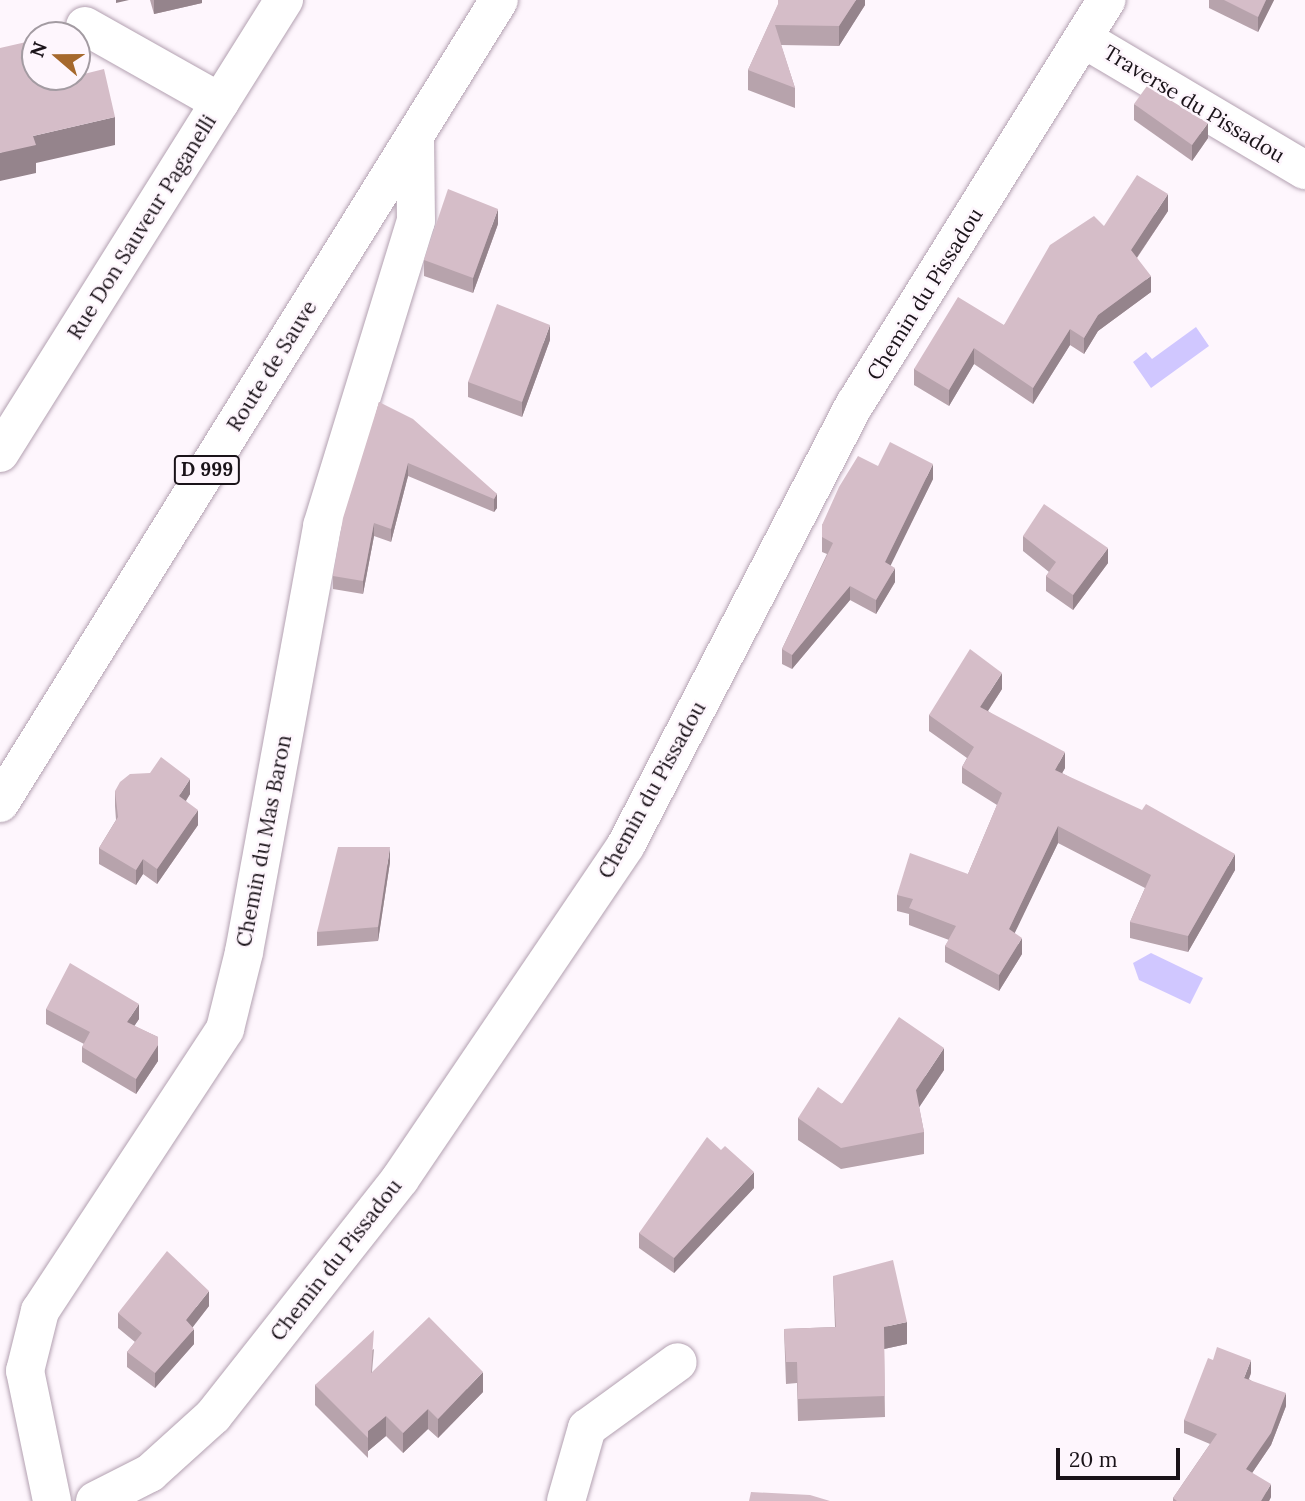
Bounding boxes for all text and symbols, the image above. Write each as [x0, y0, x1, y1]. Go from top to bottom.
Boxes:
north arrow [21, 21, 91, 91]
text: N [24, 38, 52, 61]
street label: Traverse du Pissadou [1099, 40, 1289, 168]
street label: Rue Don Sauveur Paganelli [62, 110, 222, 344]
street label: Chemin du Pissadou [862, 203, 988, 385]
street label: Route de Sauve [222, 296, 322, 436]
road number: D 999 [174, 454, 240, 485]
street label: Chemin du Pissadou [593, 697, 711, 883]
street label: Chemin du Mas Baron [231, 733, 297, 949]
street label: Chemin du Pissadou [265, 1174, 407, 1346]
scale bar [1060, 1434, 1184, 1478]
text: 20 m [1069, 1446, 1118, 1473]

